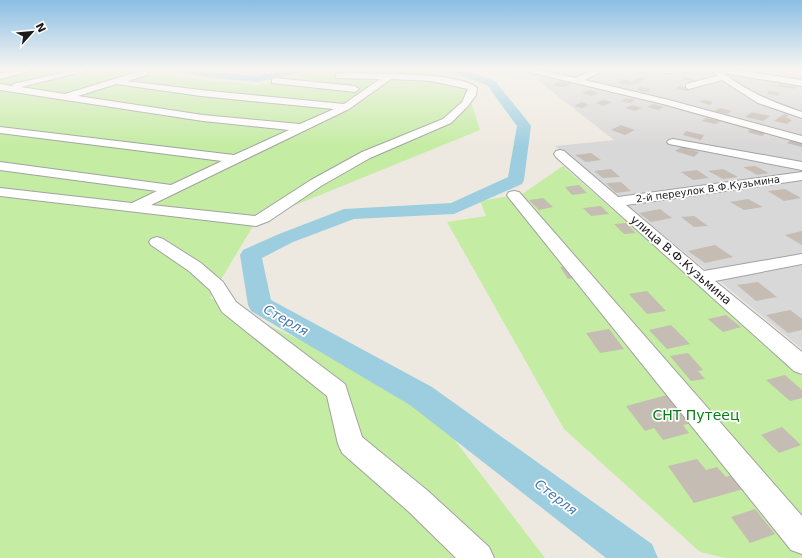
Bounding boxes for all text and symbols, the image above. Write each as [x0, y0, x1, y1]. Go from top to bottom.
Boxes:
north arrow [12, 12, 52, 52]
text: N [33, 21, 48, 35]
street label: 2-й переулок В.Ф.Кузьмина [635, 173, 781, 205]
street label: улица В.Ф.Кузьмина [628, 212, 734, 308]
water label: Стерля [261, 301, 311, 339]
park label: СНТ Путеец [652, 407, 740, 423]
water label: Стерля [532, 476, 580, 518]

